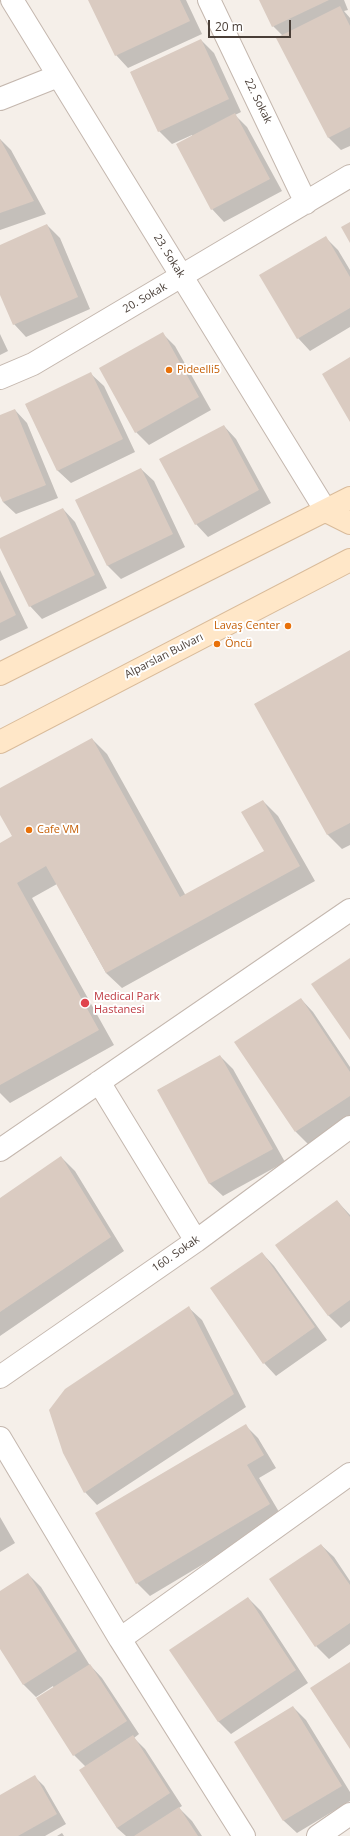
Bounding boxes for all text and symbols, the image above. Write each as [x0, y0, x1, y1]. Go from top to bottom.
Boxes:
scale bar [210, 12, 293, 38]
text: 20 m [215, 18, 243, 35]
street label: 22. Sokak [241, 76, 275, 126]
street label: 23. Sokak [151, 232, 187, 280]
street label: 20. Sokak [121, 280, 169, 316]
place label: Pideelli5 [177, 363, 220, 377]
marker: Pideelli5 [164, 365, 174, 375]
place label: Lavaş Center [214, 619, 280, 633]
marker: Lavaş Center [283, 621, 293, 631]
street label: Alparslan Bulvarı [123, 631, 205, 681]
place label: Öncü [225, 637, 252, 651]
marker: Öncü [212, 639, 222, 649]
place label: Cafe VM [37, 823, 79, 837]
marker: Cafe VM [24, 825, 34, 835]
place label: Medical Park Hastanesi [94, 990, 160, 1016]
marker: Medical Park Hastanesi [79, 997, 91, 1009]
street label: 160. Sokak [150, 1233, 202, 1275]

